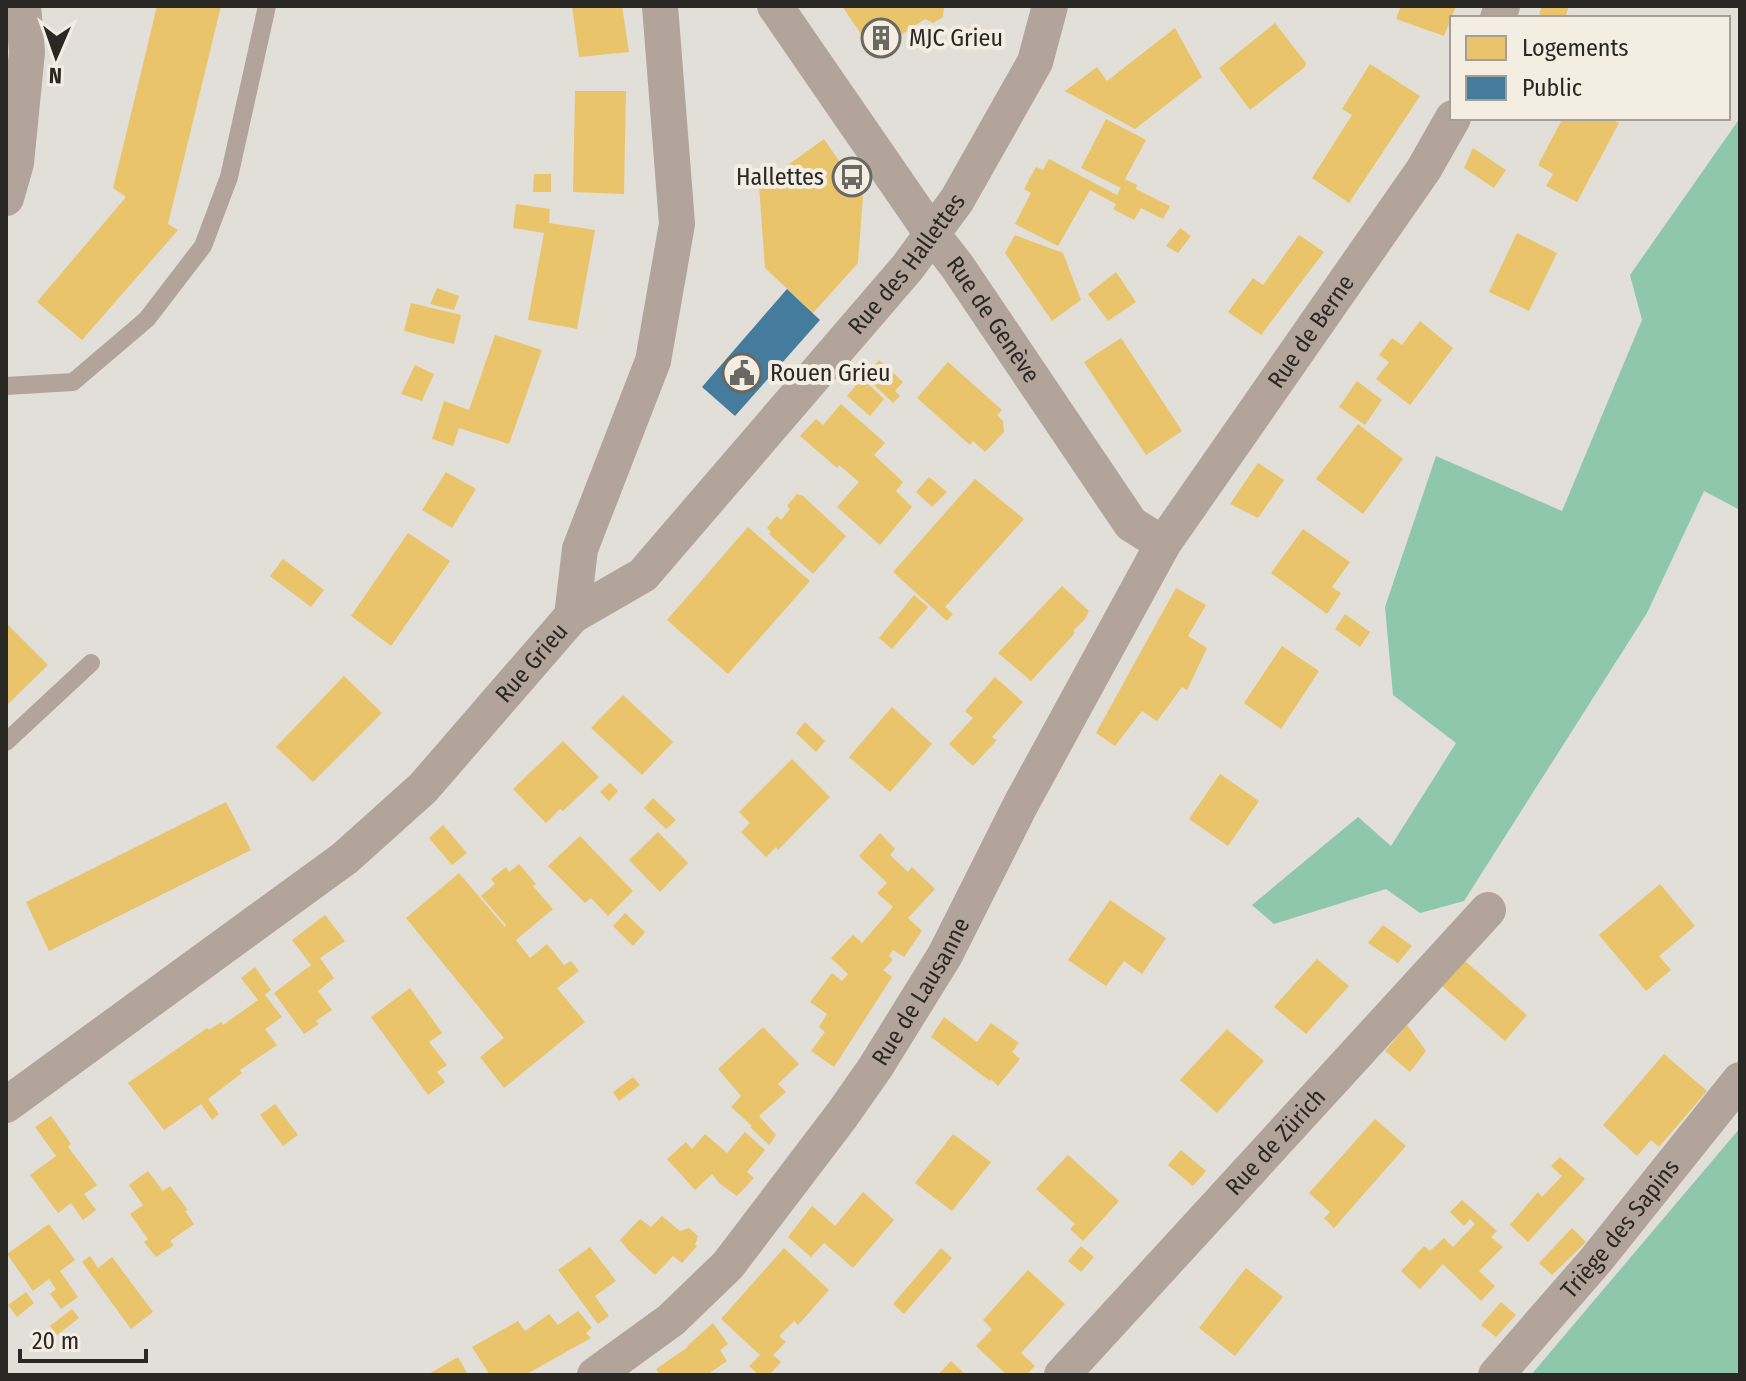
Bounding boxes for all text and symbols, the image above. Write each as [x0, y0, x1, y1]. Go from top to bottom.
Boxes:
north arrow [16, 16, 96, 96]
legend [1450, 16, 1730, 120]
building icon: MJC Grieu [860, 17, 902, 59]
place label: MJC Grieu [909, 24, 1003, 52]
text: Logements [1522, 34, 1629, 62]
text: N [48, 62, 62, 89]
text: Public [1522, 74, 1582, 102]
bus stop icon: Hallettes [831, 156, 873, 198]
place label: Hallettes [736, 163, 824, 191]
street label: Rue des Hallettes [842, 188, 971, 340]
street label: Rue de Genève [941, 251, 1046, 388]
street label: Rue de Berne [1262, 270, 1360, 393]
public building icon: Rouen Grieu [721, 352, 763, 394]
place label: Rouen Grieu [770, 359, 891, 387]
street label: Rue Grieu [490, 617, 573, 708]
street label: Rue de Lausanne [866, 913, 975, 1071]
street label: Rue de Zürich [1220, 1083, 1331, 1201]
street label: Triège des Sapins [1555, 1153, 1685, 1304]
scale bar [20, 1313, 146, 1363]
text: 20 m [32, 1327, 79, 1355]

